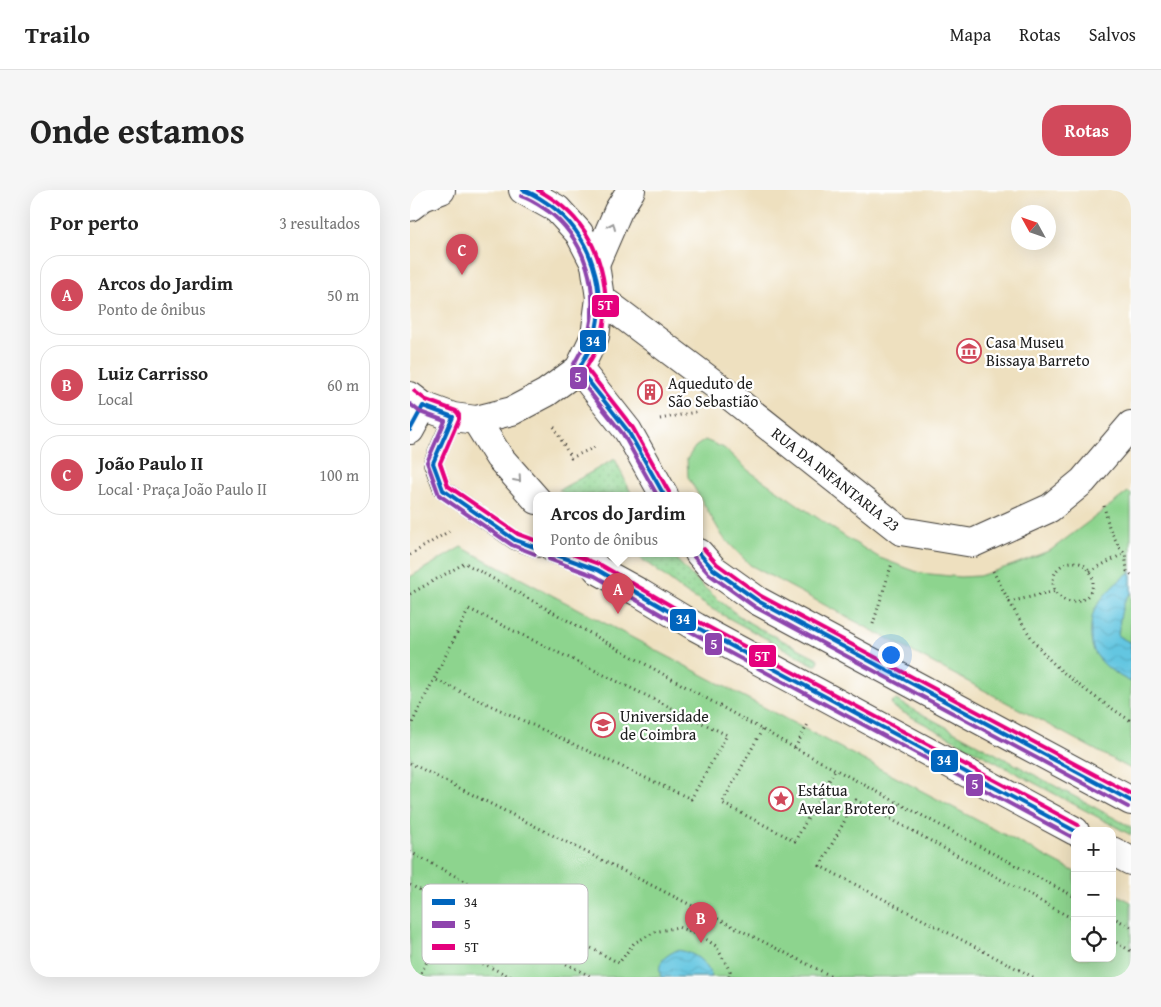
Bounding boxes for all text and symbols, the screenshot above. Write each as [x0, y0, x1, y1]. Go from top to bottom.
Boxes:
text: Trailo [25, 17, 90, 52]
text: Mapa [950, 21, 991, 48]
text: Rotas [1019, 21, 1061, 48]
text: Salvos [1089, 21, 1136, 48]
text: Onde estamos [30, 105, 245, 156]
button: Rotas [1042, 105, 1131, 156]
north arrow [1011, 205, 1056, 250]
text: Por perto [50, 207, 139, 238]
text: 3 resultados [279, 211, 360, 235]
one-way arrow [605, 223, 615, 232]
pin: C [446, 234, 478, 275]
text: Arcos do Jardim [98, 269, 233, 297]
text: A [62, 283, 72, 307]
text: 50 m [327, 283, 359, 307]
line badge: 5T [591, 294, 620, 318]
text: 5T [597, 295, 613, 315]
text: Ponto de ônibus [98, 297, 206, 321]
line badge: 34 [579, 329, 607, 353]
place label: Casa Museu Bissaya Barreto [986, 330, 1090, 372]
text: 34 [586, 331, 600, 351]
museum icon: Casa Museu Bissaya Barreto [956, 338, 982, 364]
text: Luiz Carrisso [98, 359, 208, 387]
line badge: 5 [569, 366, 588, 390]
text: 5 [574, 367, 582, 387]
place label: Aqueduto de São Sebastião [668, 371, 758, 413]
text: B [62, 373, 72, 397]
text: 60 m [327, 373, 359, 397]
building icon: Aqueduto de São Sebastião [637, 379, 663, 405]
text: Local [98, 387, 133, 411]
street label: RUA DA INFANTARIA 23 [767, 421, 905, 537]
text: João Paulo II [98, 449, 203, 477]
text: C [62, 463, 72, 487]
text: 100 m [319, 463, 359, 487]
one-way arrow [512, 473, 521, 482]
text: Local · Praça João Paulo II [98, 477, 267, 501]
popup [533, 492, 703, 557]
text: Arcos do Jardim [551, 499, 685, 527]
text: Ponto de ônibus [551, 527, 658, 551]
pin: A [602, 573, 634, 614]
line badge: 34 [669, 608, 697, 632]
text: 34 [676, 609, 690, 629]
line badge: 5 [704, 632, 723, 656]
text: 5 [710, 634, 718, 654]
your location [878, 642, 904, 668]
line badge: 5T [748, 644, 777, 668]
text: 5T [754, 646, 770, 666]
place label: Universidade de Coimbra [620, 704, 709, 746]
school or university icon: Universidade de Coimbra [590, 712, 616, 738]
line badge: 34 [930, 749, 959, 773]
text: 34 [937, 750, 951, 770]
line badge: 5 [965, 773, 984, 797]
text: 5 [971, 774, 979, 794]
place label: Estátua Avelar Brotero [798, 778, 895, 820]
place icon: Estátua Avelar Brotero [768, 786, 794, 812]
map controls [1071, 827, 1116, 962]
button: + [1071, 827, 1116, 872]
button: − [1071, 872, 1116, 917]
legend [422, 884, 588, 964]
text: 34 [464, 892, 478, 912]
pin: B [685, 902, 717, 943]
text: 5 [464, 914, 471, 934]
button: locate [1071, 917, 1116, 962]
text: 5T [464, 937, 479, 957]

